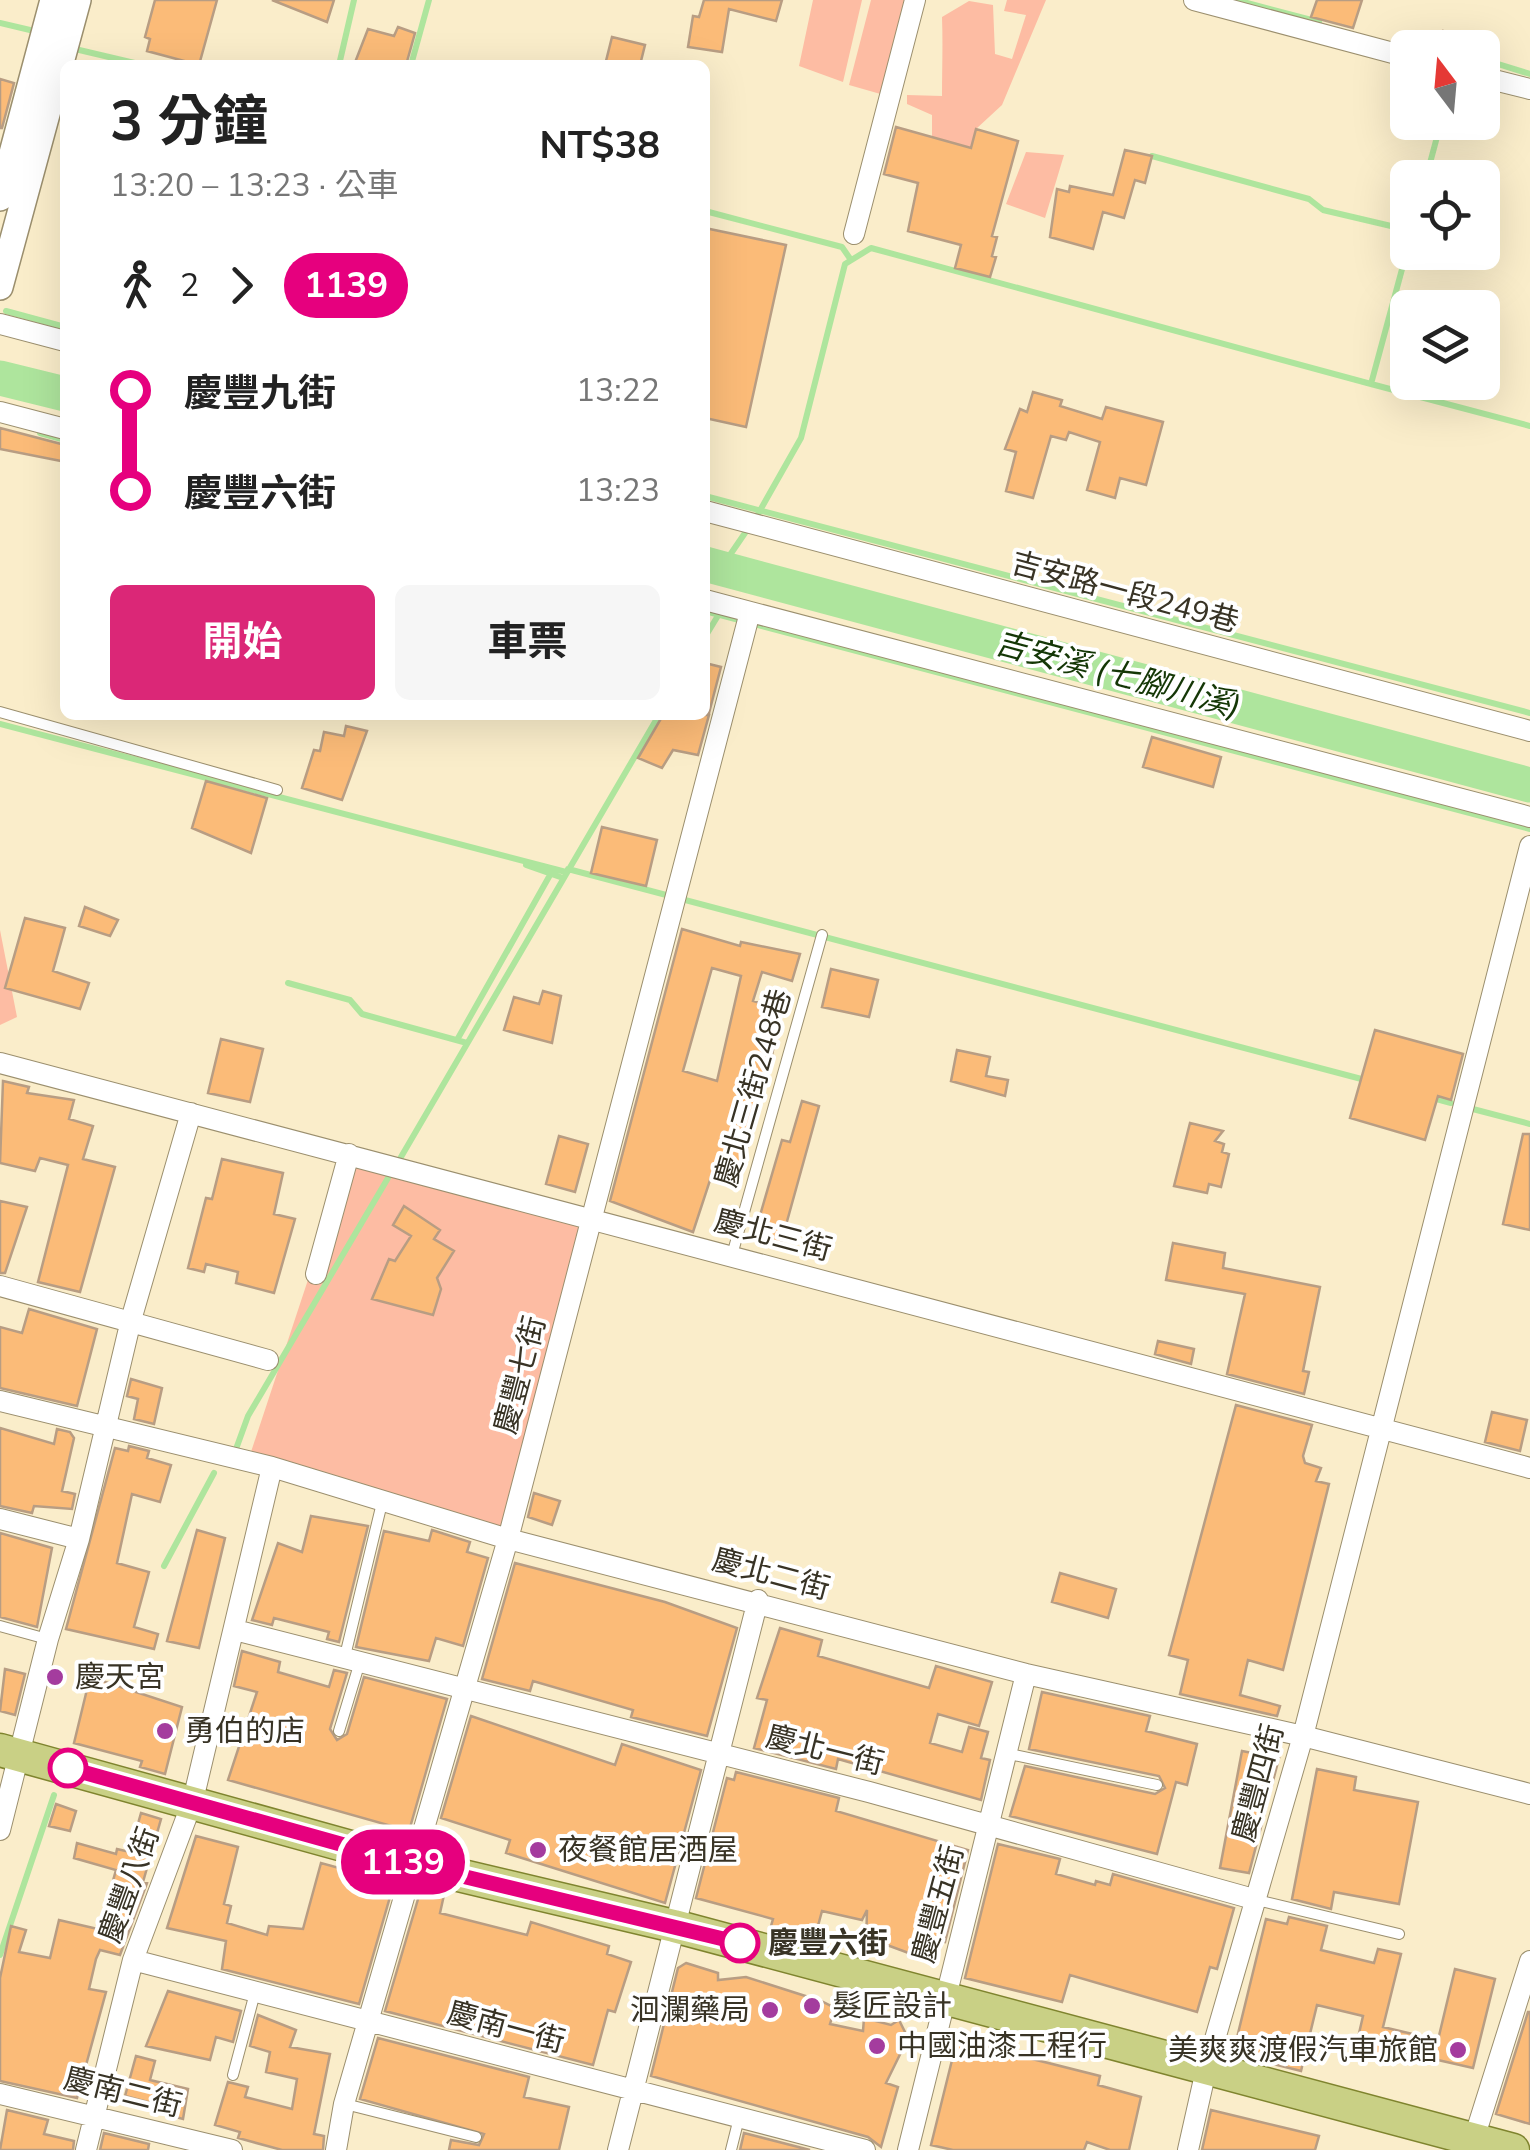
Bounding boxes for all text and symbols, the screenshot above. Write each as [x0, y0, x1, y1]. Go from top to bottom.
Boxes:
north arrow [1390, 30, 1500, 140]
map controls [1390, 30, 1500, 400]
text: 3 分鐘 [110, 84, 268, 159]
text: NT$38 [540, 120, 660, 171]
button: locate [1390, 160, 1500, 270]
text: 13:20 – 13:23 · 公車 [110, 164, 398, 207]
icon: walk [110, 258, 165, 313]
icon: forward [214, 258, 269, 313]
text: 1139 [304, 262, 388, 309]
text: 2 [180, 264, 199, 307]
button: layers [1390, 290, 1500, 400]
text: 慶豐九街 [184, 368, 336, 419]
text: 13:22 [576, 369, 660, 412]
text: 慶豐六街 [184, 468, 336, 519]
text: 13:23 [576, 469, 660, 512]
street label: 吉安路一段249巷 [1007, 542, 1243, 643]
button: 開始 [110, 585, 375, 700]
button: 車票 [395, 585, 660, 700]
water label: 吉安溪 (七腳川溪) [990, 621, 1245, 728]
street label: 慶北三街248巷 [706, 984, 801, 1192]
street label: 慶北三街 [710, 1200, 836, 1271]
street label: 慶豐七街 [485, 1312, 556, 1438]
street label: 慶北二街 [708, 1539, 834, 1610]
place label: 慶天宮 [75, 1657, 165, 1698]
marker: 慶天宮 [44, 1666, 66, 1688]
place label: 勇伯的店 [185, 1711, 305, 1752]
street label: 慶北一街 [762, 1716, 888, 1785]
marker: 勇伯的店 [154, 1720, 176, 1742]
street label: 慶豐四街 [1223, 1720, 1294, 1846]
unlabelled marker [49, 1749, 87, 1787]
street label: 慶豐八街 [90, 1822, 169, 1949]
line badge: 1139 [333, 1830, 473, 1894]
place label: 夜餐館居酒屋 [558, 1830, 738, 1871]
text: 1139 [361, 1839, 445, 1886]
marker: 夜餐館居酒屋 [527, 1839, 549, 1861]
street label: 慶豐五街 [903, 1841, 974, 1967]
place label: 慶豐六街 [768, 1923, 888, 1964]
marker: 慶豐六街 [721, 1924, 759, 1962]
place label: 髮匠設計 [832, 1986, 952, 2027]
place label: 洄瀾藥局 [630, 1990, 750, 2031]
street label: 慶南一街 [443, 1992, 569, 2063]
marker: 髮匠設計 [801, 1995, 823, 2017]
marker: 洄瀾藥局 [759, 1999, 781, 2021]
place label: 中國油漆工程行 [897, 2026, 1107, 2067]
place label: 美爽爽渡假汽車旅館 [1168, 2030, 1438, 2071]
marker: 中國油漆工程行 [866, 2035, 888, 2057]
marker: 美爽爽渡假汽車旅館 [1447, 2039, 1469, 2061]
street label: 慶南二街 [60, 2058, 186, 2127]

